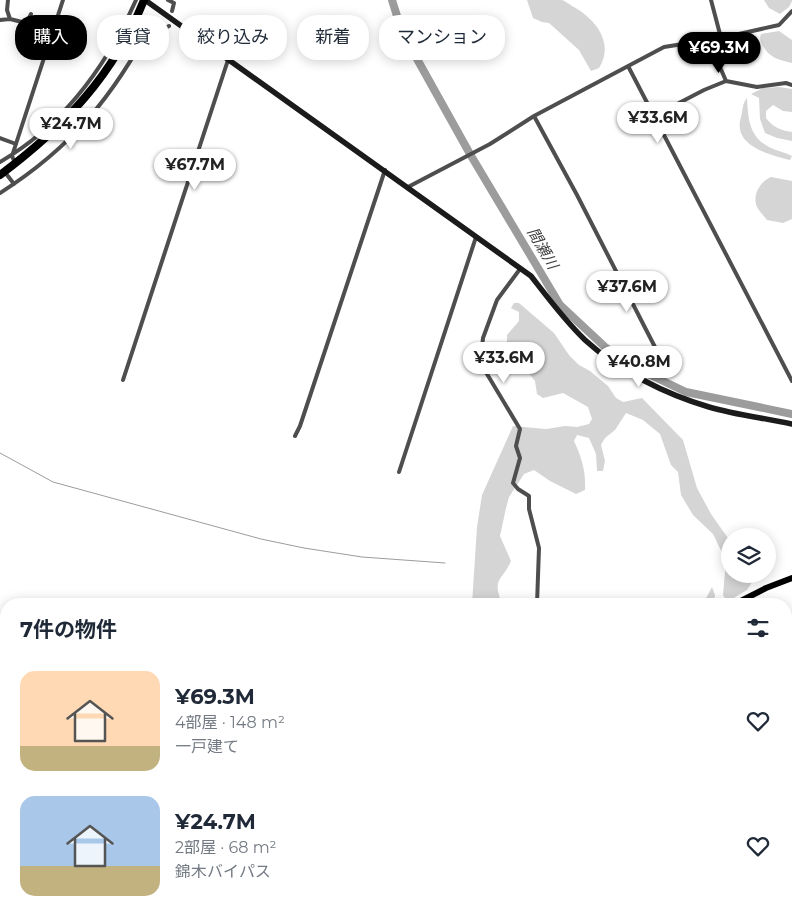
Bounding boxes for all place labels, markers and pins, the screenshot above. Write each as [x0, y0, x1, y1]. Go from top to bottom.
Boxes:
pin: ¥69.3M [678, 32, 760, 74]
pin: ¥33.6M [617, 102, 699, 144]
pin: ¥24.7M [30, 108, 112, 150]
pin: ¥67.7M [154, 148, 236, 191]
pin: ¥37.6M [586, 270, 668, 313]
pin: ¥33.6M [463, 342, 545, 384]
pin: ¥40.8M [598, 346, 680, 388]

